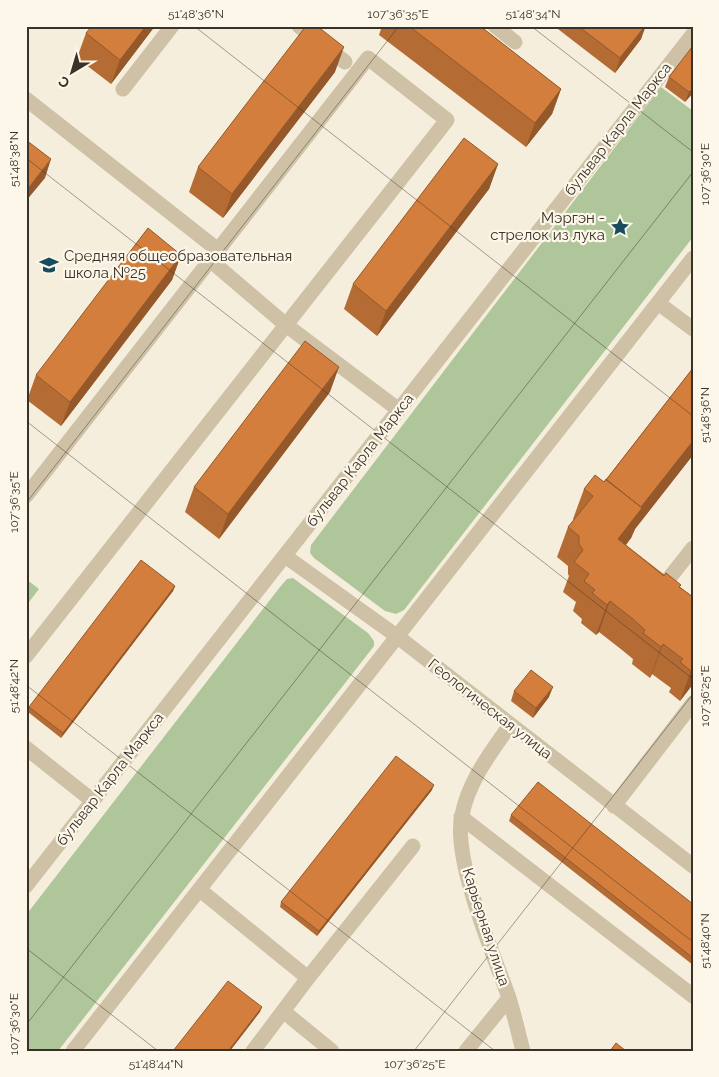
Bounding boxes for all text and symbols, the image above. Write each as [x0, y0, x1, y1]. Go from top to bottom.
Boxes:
text: 51°48'36"N [168, 7, 224, 21]
text: 107°36'35"E [367, 7, 429, 21]
text: 51°48'34"N [505, 7, 561, 21]
north arrow [48, 48, 98, 98]
street label: бульвар Карла Маркса [560, 59, 676, 199]
text: С [55, 73, 73, 92]
text: 51°48'38"N [7, 131, 21, 187]
text: 107°36'30"E [698, 143, 712, 205]
place label: Мэргэн - стрелок из лука [490, 209, 605, 244]
place icon: Мэргэн - стрелок из лука [609, 216, 631, 238]
place label: Средняя общеобразовательная школа №25 [64, 247, 292, 282]
school or university icon: Средняя общеобразовательная школа №25 [38, 254, 60, 276]
text: 51°48'36"N [698, 387, 712, 443]
street label: бульвар Карла Маркса [302, 390, 418, 530]
text: 107°36'35"E [7, 471, 21, 533]
street label: Геологическая улица [424, 655, 556, 763]
text: 51°48'42"N [7, 659, 21, 713]
text: 107°36'25"E [698, 665, 712, 727]
street label: бульвар Карла Маркса [52, 709, 168, 849]
street label: Карьерная улица [458, 866, 514, 988]
text: 51°48'40"N [698, 913, 712, 969]
text: 107°36'30"E [7, 993, 21, 1055]
text: 51°48'44"N [129, 1057, 183, 1071]
text: 107°36'25"E [384, 1057, 446, 1071]

